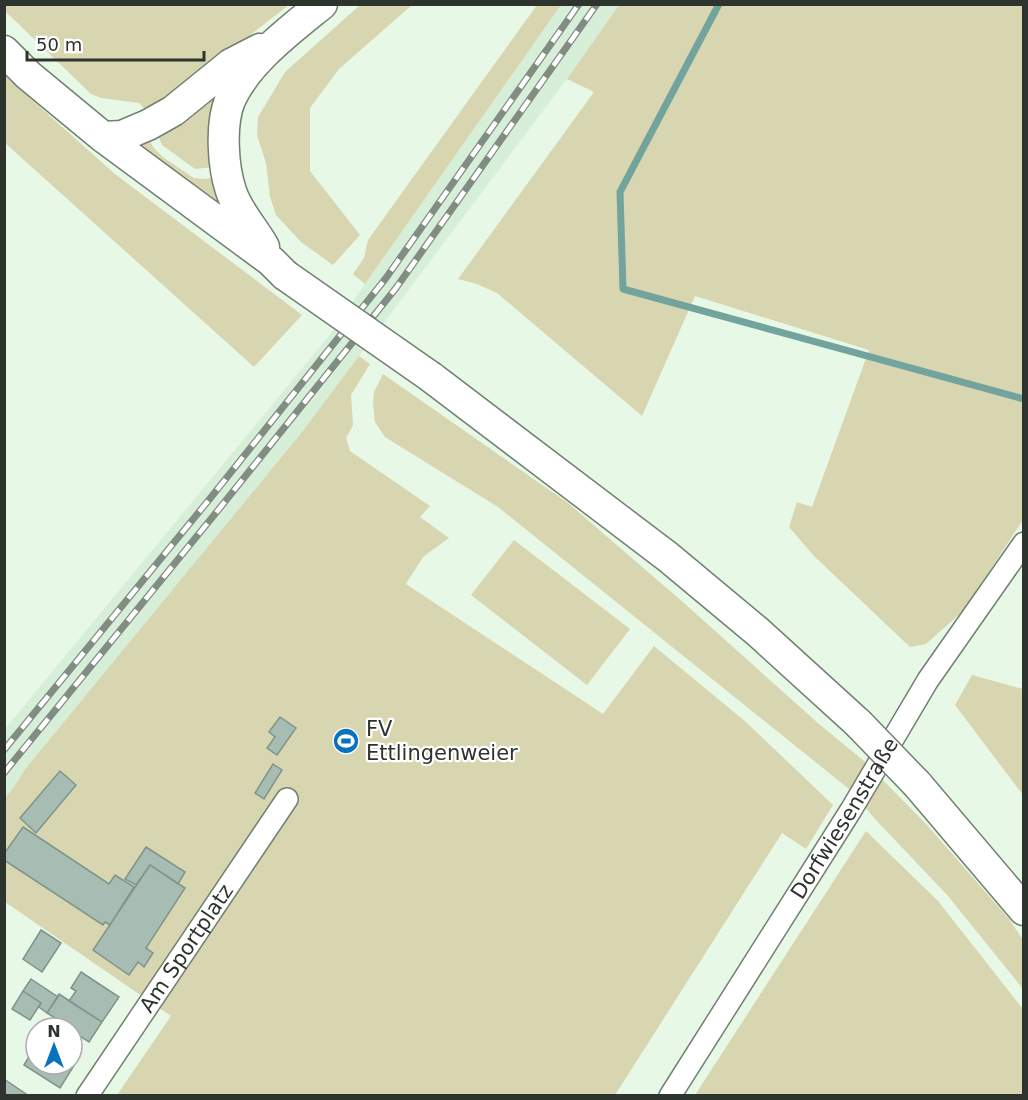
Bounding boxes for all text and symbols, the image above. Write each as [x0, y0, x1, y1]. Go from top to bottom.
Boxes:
scale bar [27, 24, 204, 62]
text: 50 m [36, 34, 82, 55]
place label: FV Ettlingenweier [366, 717, 518, 765]
sports icon: FV Ettlingenweier [331, 726, 361, 756]
street label: Dorfwiesenstraße [786, 733, 903, 903]
street label: Am Sportplatz [135, 880, 238, 1017]
north arrow [24, 1016, 84, 1076]
text: N [47, 1022, 61, 1041]

